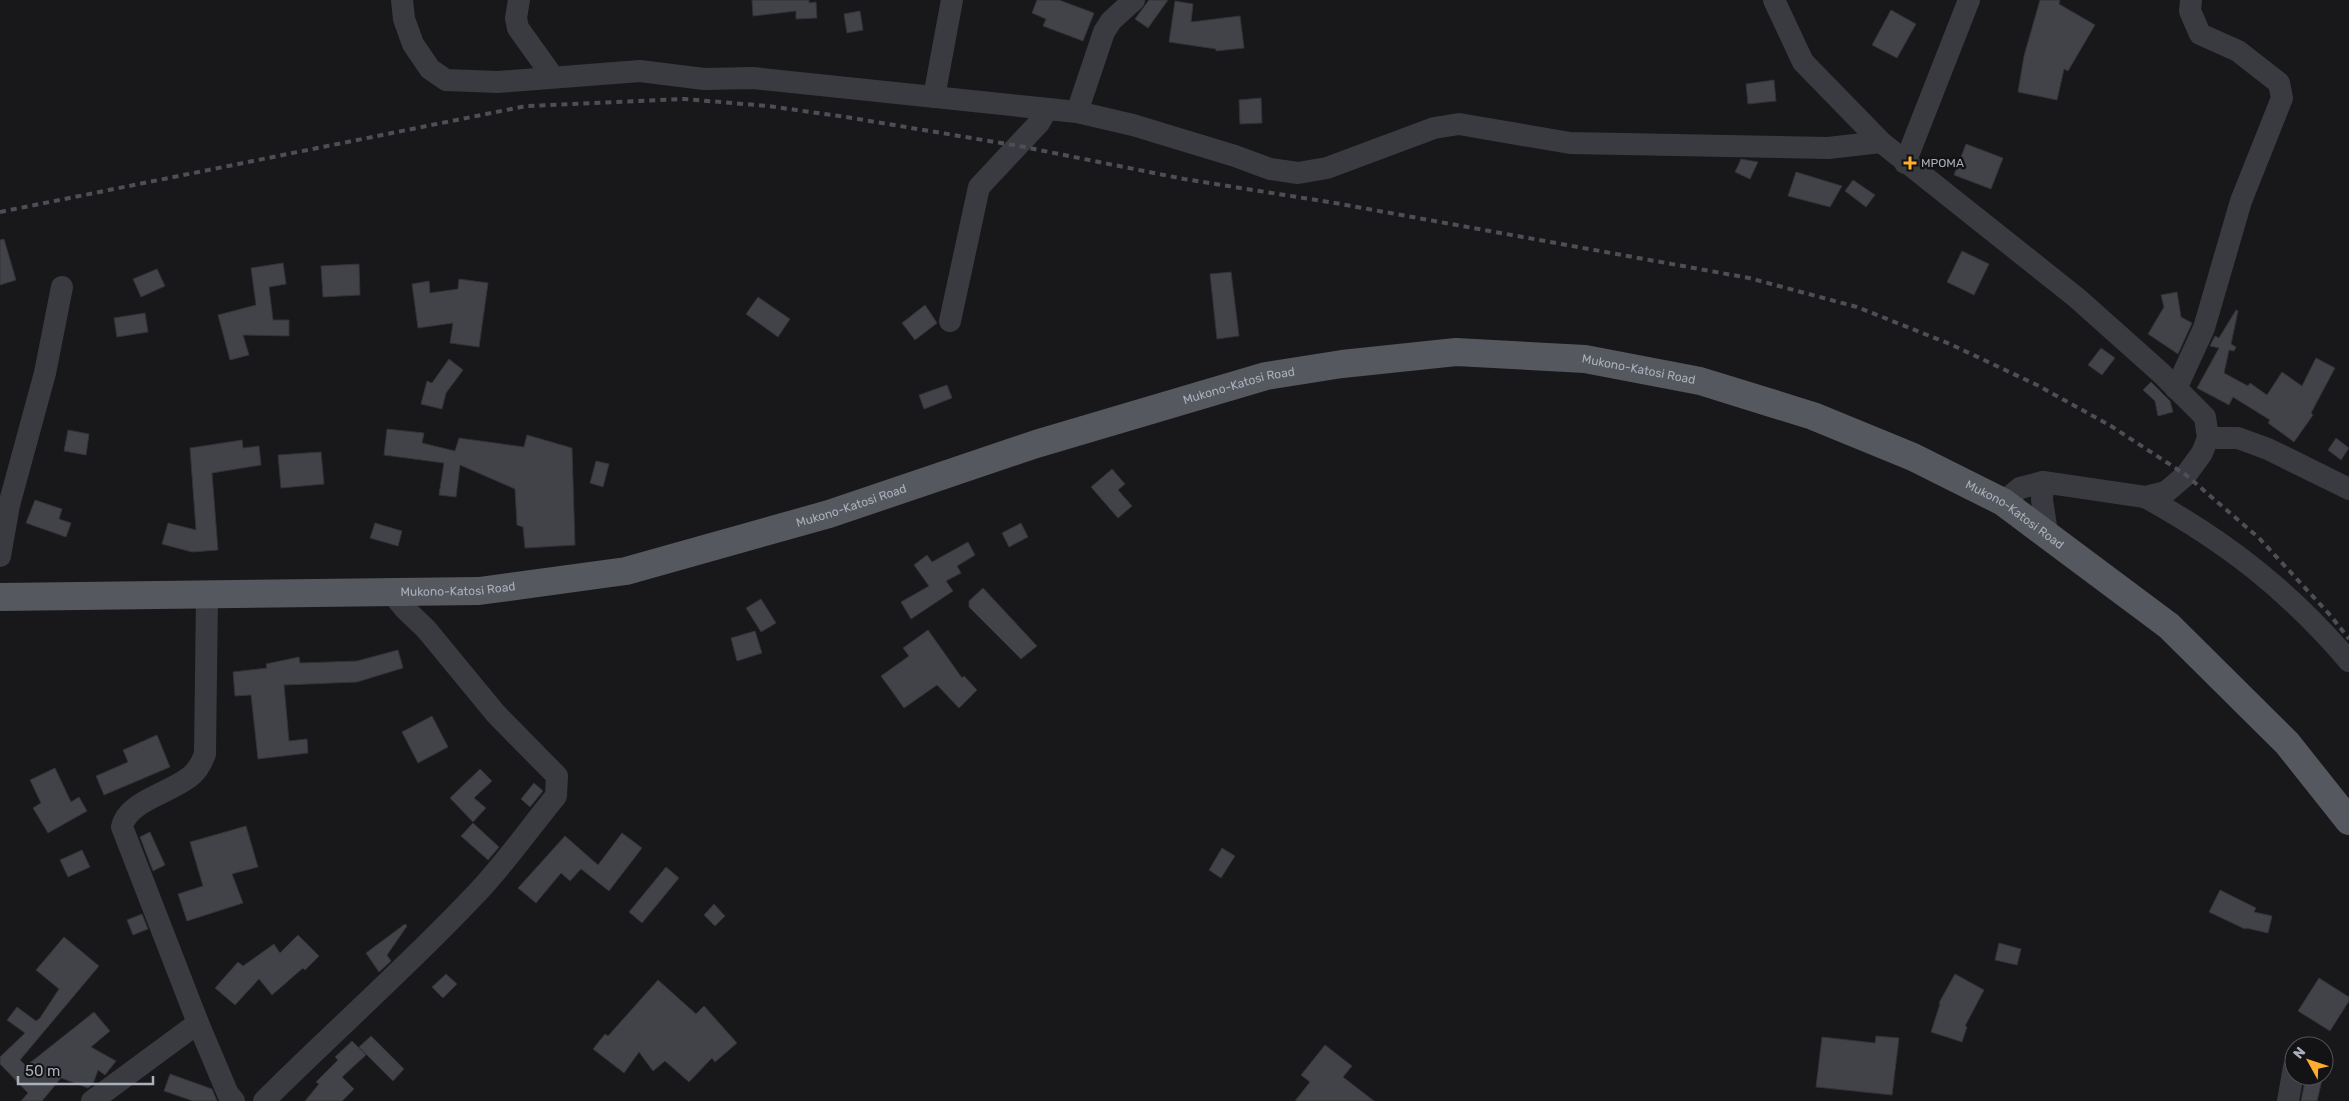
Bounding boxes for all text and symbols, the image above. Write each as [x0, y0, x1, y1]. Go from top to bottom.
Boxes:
marker: MPOMA [1903, 156, 1917, 170]
place label: MPOMA [1921, 156, 1964, 170]
street label: Mukono-Katosi Road [1581, 352, 1697, 387]
street label: Mukono-Katosi Road [1181, 365, 1296, 407]
street label: Mukono-Katosi Road [1963, 477, 2067, 552]
street label: Mukono-Katosi Road [795, 481, 908, 530]
street label: Mukono-Katosi Road [400, 579, 516, 599]
north arrow [2284, 1036, 2334, 1086]
text: N [2290, 1044, 2309, 1062]
scale bar [18, 1054, 152, 1086]
text: 50 m [25, 1062, 60, 1080]

